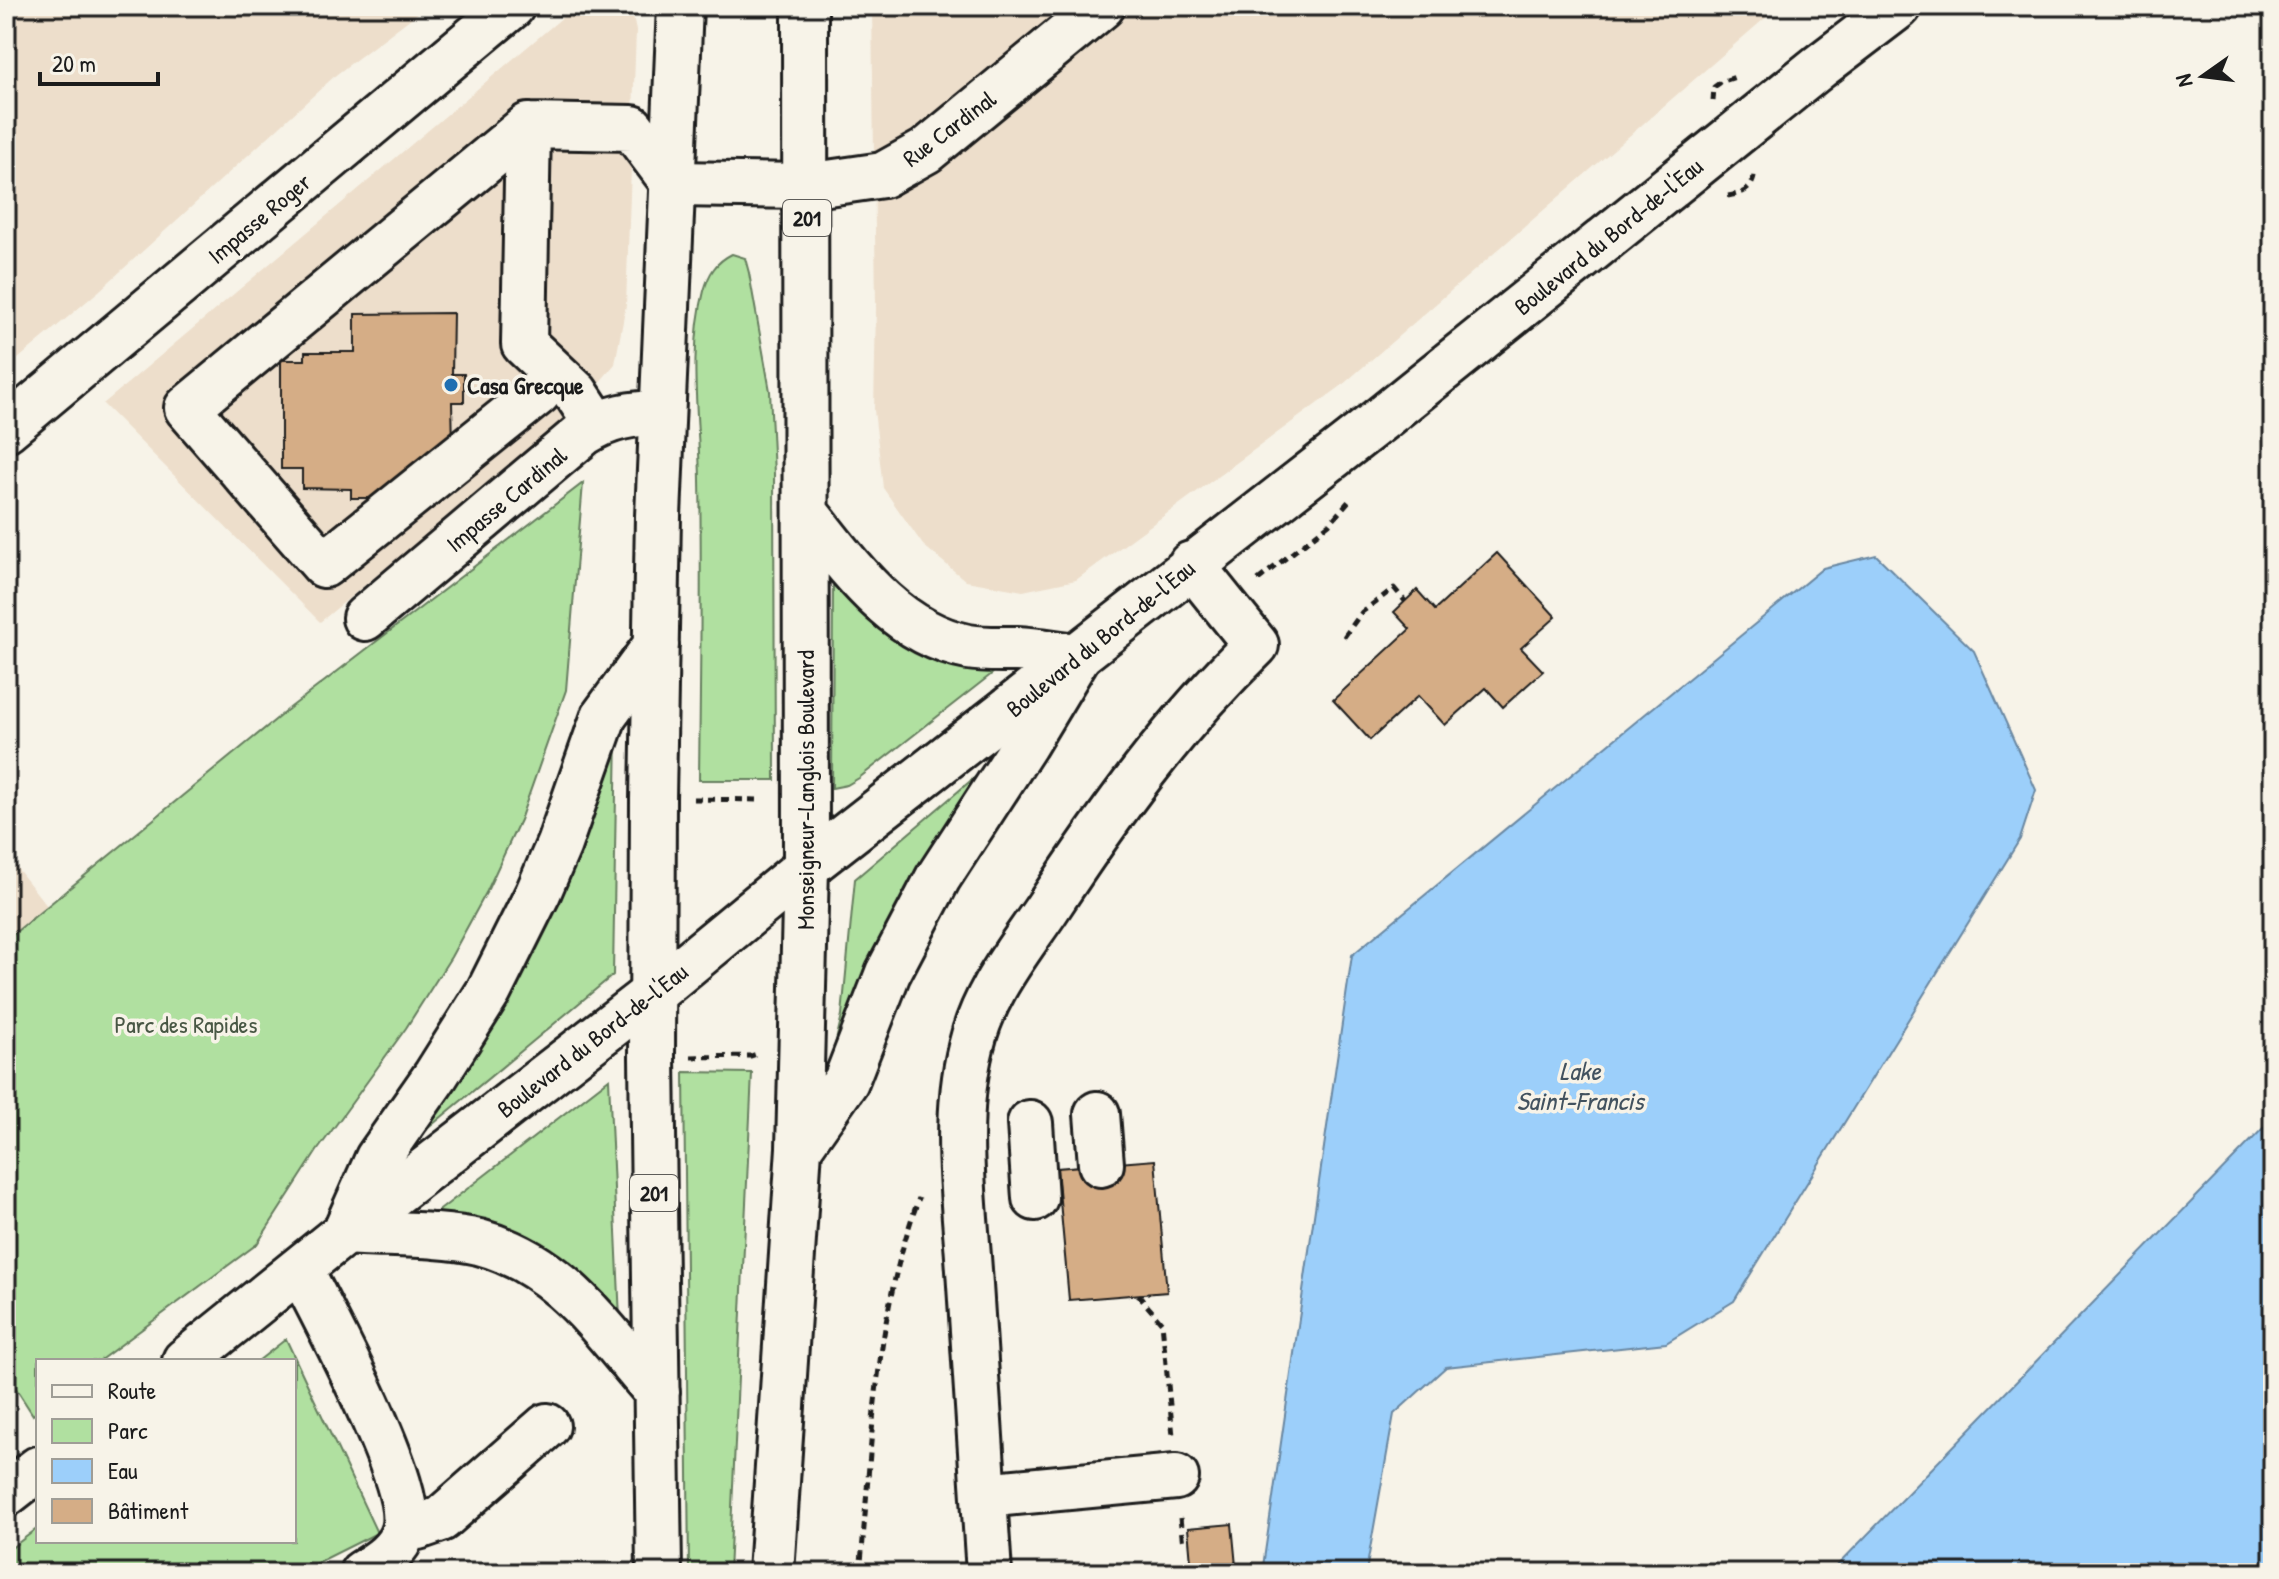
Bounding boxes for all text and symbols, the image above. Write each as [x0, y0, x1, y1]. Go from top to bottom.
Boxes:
scale bar [40, 36, 158, 86]
north arrow [2163, 36, 2243, 116]
text: 20 m [52, 47, 96, 79]
text: N [2168, 71, 2200, 90]
street label: Rue Cardinal [896, 82, 1003, 174]
street label: Boulevard du Bord-de-l'Eau [1507, 150, 1709, 322]
street label: Impasse Roger [201, 165, 317, 271]
road number: 201 [783, 200, 831, 236]
place label: Casa Grecque [467, 369, 584, 402]
marker: Casa Grecque [442, 376, 460, 394]
street label: Impasse Cardinal [439, 439, 574, 559]
street label: Boulevard du Bord-de-l'Eau [999, 552, 1201, 724]
street label: Monseigneur-Langlois Boulevard [789, 650, 821, 930]
street label: Boulevard du Bord-de-l'Eau [490, 955, 694, 1125]
park label: Parc des Rapides [115, 1008, 257, 1040]
water label: Lake Saint-Francis [1517, 1053, 1645, 1118]
road number: 201 [630, 1175, 678, 1211]
legend [36, 1359, 296, 1543]
text: Route [108, 1374, 156, 1406]
text: Parc [108, 1414, 148, 1446]
text: Eau [108, 1454, 138, 1486]
text: Bâtiment [108, 1494, 189, 1526]

